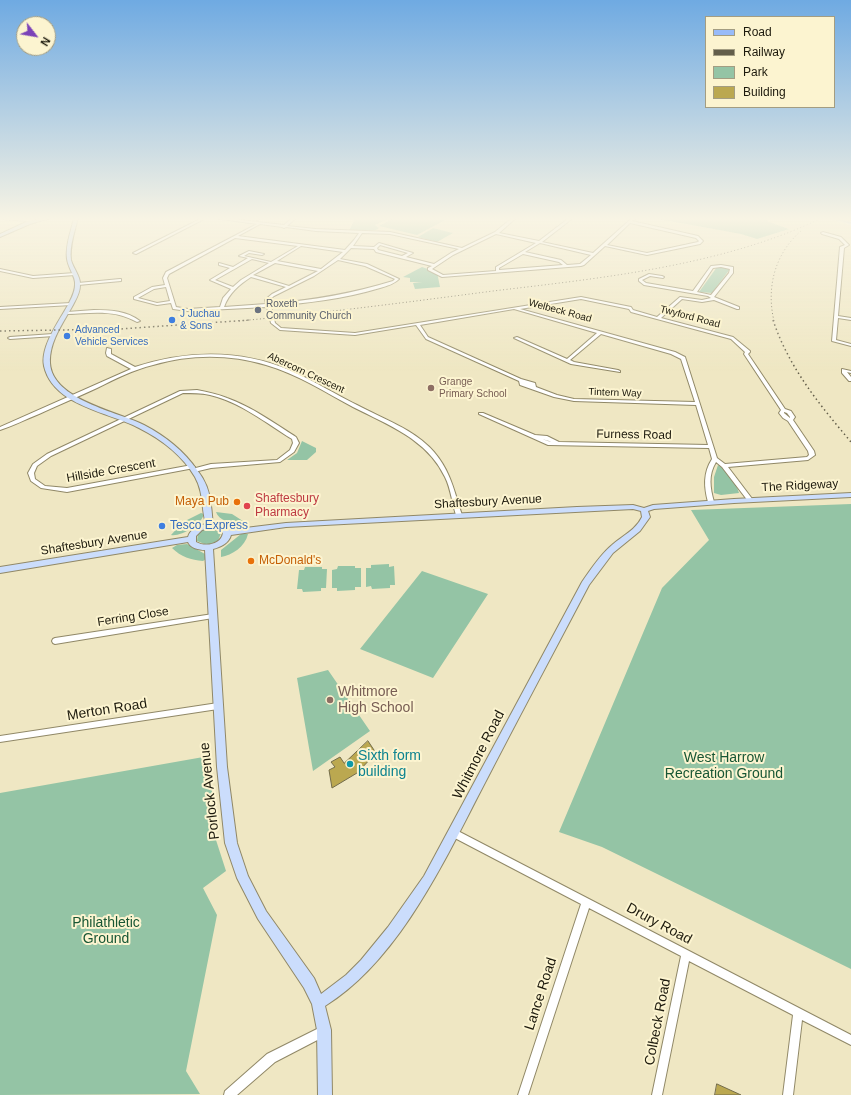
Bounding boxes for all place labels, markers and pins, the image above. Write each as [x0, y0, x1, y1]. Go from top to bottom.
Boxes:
place label: Roxeth Community Church [266, 298, 352, 322]
marker: Roxeth Community Church [253, 305, 263, 315]
place label: J Juchau & Sons [180, 308, 220, 332]
marker: J Juchau & Sons [167, 315, 177, 325]
place label: Advanced Vehicle Services [75, 324, 148, 348]
marker: Advanced Vehicle Services [62, 331, 72, 341]
place label: Grange Primary School [439, 376, 507, 400]
marker: Grange Primary School [426, 383, 436, 393]
place label: Shaftesbury Pharmacy [255, 492, 319, 520]
place label: Maya Pub [175, 495, 229, 509]
marker: Maya Pub [232, 497, 242, 507]
marker: Shaftesbury Pharmacy [242, 501, 252, 511]
place label: Tesco Express [170, 519, 248, 533]
marker: Tesco Express [157, 521, 167, 531]
place label: McDonald's [259, 554, 321, 568]
marker: McDonald's [246, 556, 256, 566]
place label: Whitmore High School [338, 684, 413, 716]
marker: Whitmore High School [325, 695, 335, 705]
place label: Sixth form building [358, 748, 421, 780]
marker: Sixth form building [345, 759, 355, 769]

